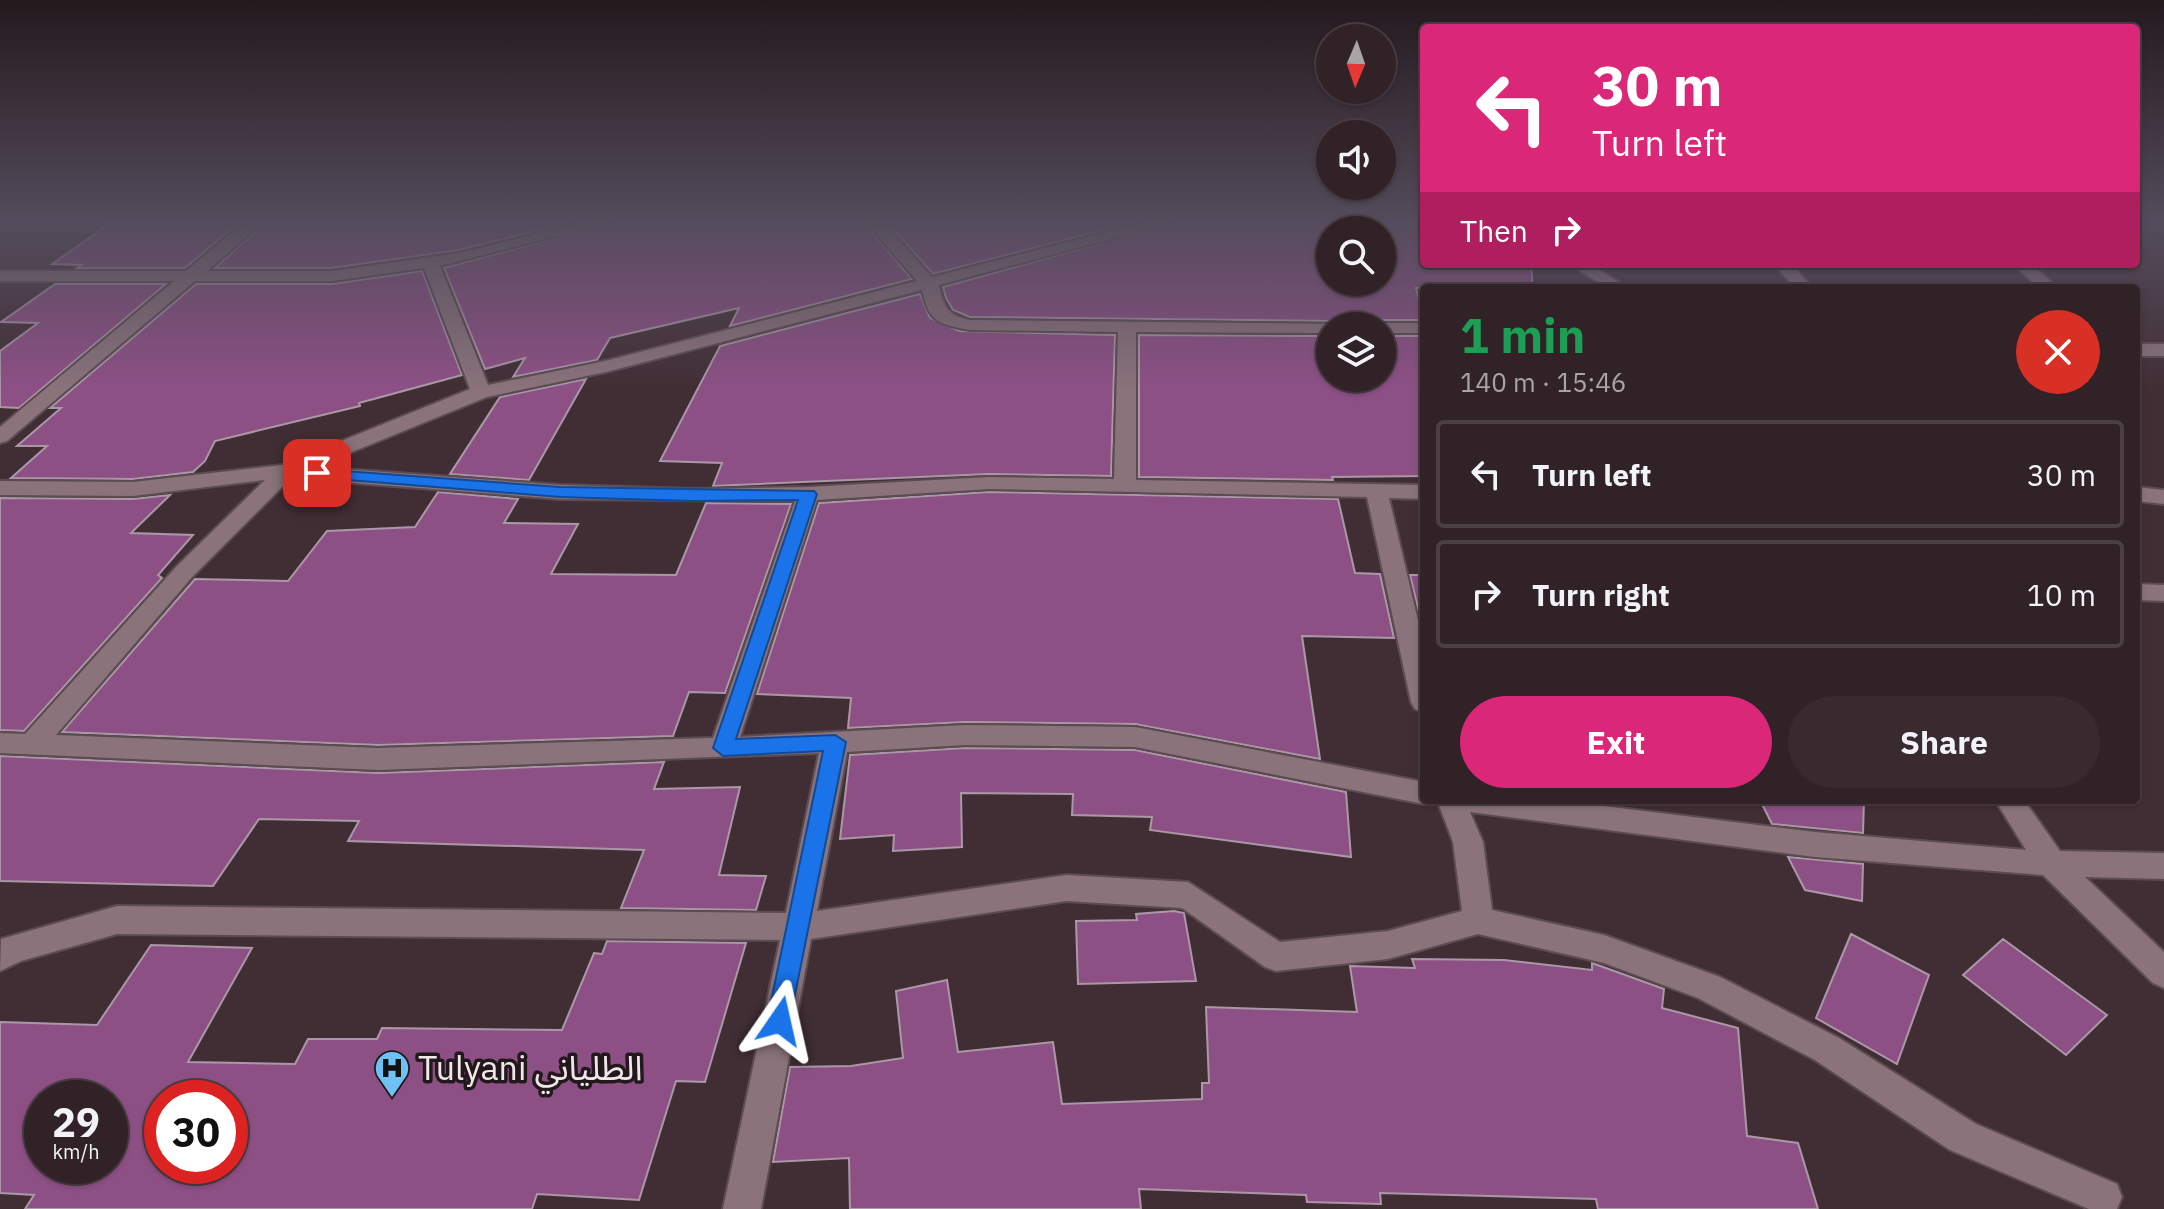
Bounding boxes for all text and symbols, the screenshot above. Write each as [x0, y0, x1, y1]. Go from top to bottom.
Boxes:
north arrow [1316, 24, 1396, 104]
map controls [1316, 24, 1396, 392]
text: 30 m [1592, 49, 1722, 121]
icon: left [1460, 56, 1564, 160]
text: Turn left [1592, 119, 1727, 166]
button: sound [1316, 120, 1396, 200]
icon: right [1544, 208, 1588, 252]
text: Then [1460, 211, 1528, 250]
button: search [1316, 216, 1396, 296]
text: 1 min [1460, 304, 1585, 366]
button: close [2016, 310, 2100, 394]
button: layers [1316, 312, 1396, 392]
text: 140 m · 15:46 [1460, 365, 1626, 399]
pin [283, 439, 351, 507]
icon: arrive [295, 451, 339, 495]
icon: left [1464, 452, 1508, 496]
text: Turn left [1532, 455, 1651, 494]
text: 30 m [2027, 455, 2096, 494]
icon: right [1464, 572, 1508, 616]
text: Turn right [1532, 575, 1670, 614]
text: 10 m [2027, 575, 2096, 614]
button: Exit [1460, 696, 1772, 788]
button: Share [1788, 696, 2100, 788]
position arrow [738, 979, 822, 1063]
place label: Tulyani الطلياني [418, 1045, 642, 1094]
hospital icon: Tulyani الطلياني [373, 1049, 411, 1099]
speed limit sign: 30 [144, 1080, 248, 1184]
text: 29 [52, 1096, 100, 1148]
text: km/h [52, 1138, 100, 1165]

